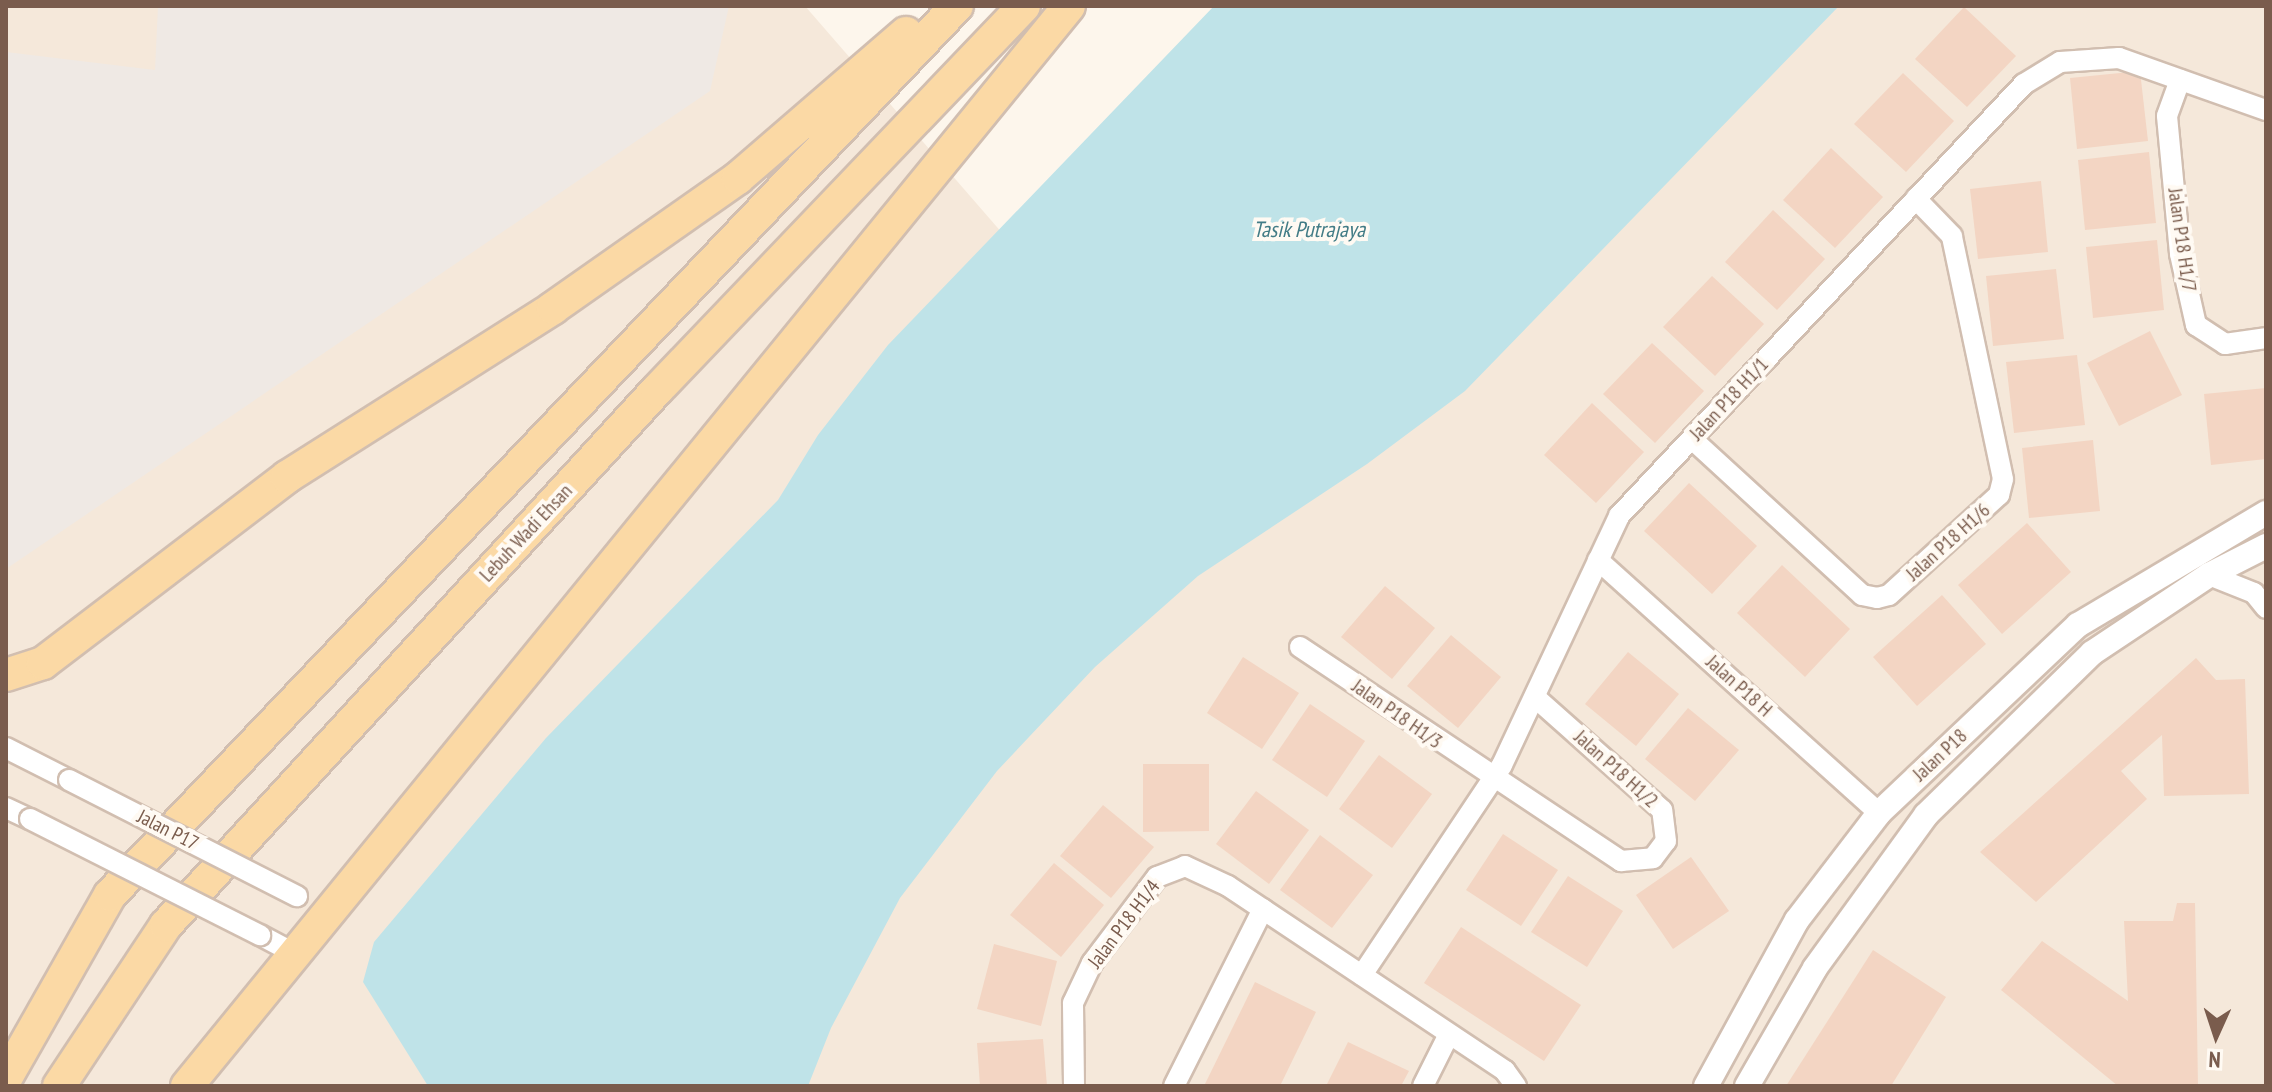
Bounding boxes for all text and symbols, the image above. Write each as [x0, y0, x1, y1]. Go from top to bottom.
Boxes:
street label: Jalan P18 H1/7 [2163, 187, 2201, 293]
water label: Tasik Putrajaya [1253, 217, 1365, 243]
street label: Jalan P18 H1/1 [1685, 353, 1773, 445]
street label: Lebuh Wadi Ehsan [475, 479, 577, 587]
street label: Jalan P18 H1/6 [1901, 498, 1995, 586]
street label: Jalan P18 H [1701, 650, 1777, 722]
street label: Jalan P18 H1/3 [1347, 674, 1447, 754]
street label: Jalan P18 [1908, 724, 1972, 786]
street label: Jalan P18 H1/2 [1569, 725, 1663, 813]
street label: Jalan P17 [133, 804, 203, 856]
street label: Jalan P18 H1/4 [1083, 875, 1165, 973]
north arrow [2176, 996, 2256, 1076]
text: N [2208, 1046, 2221, 1074]

